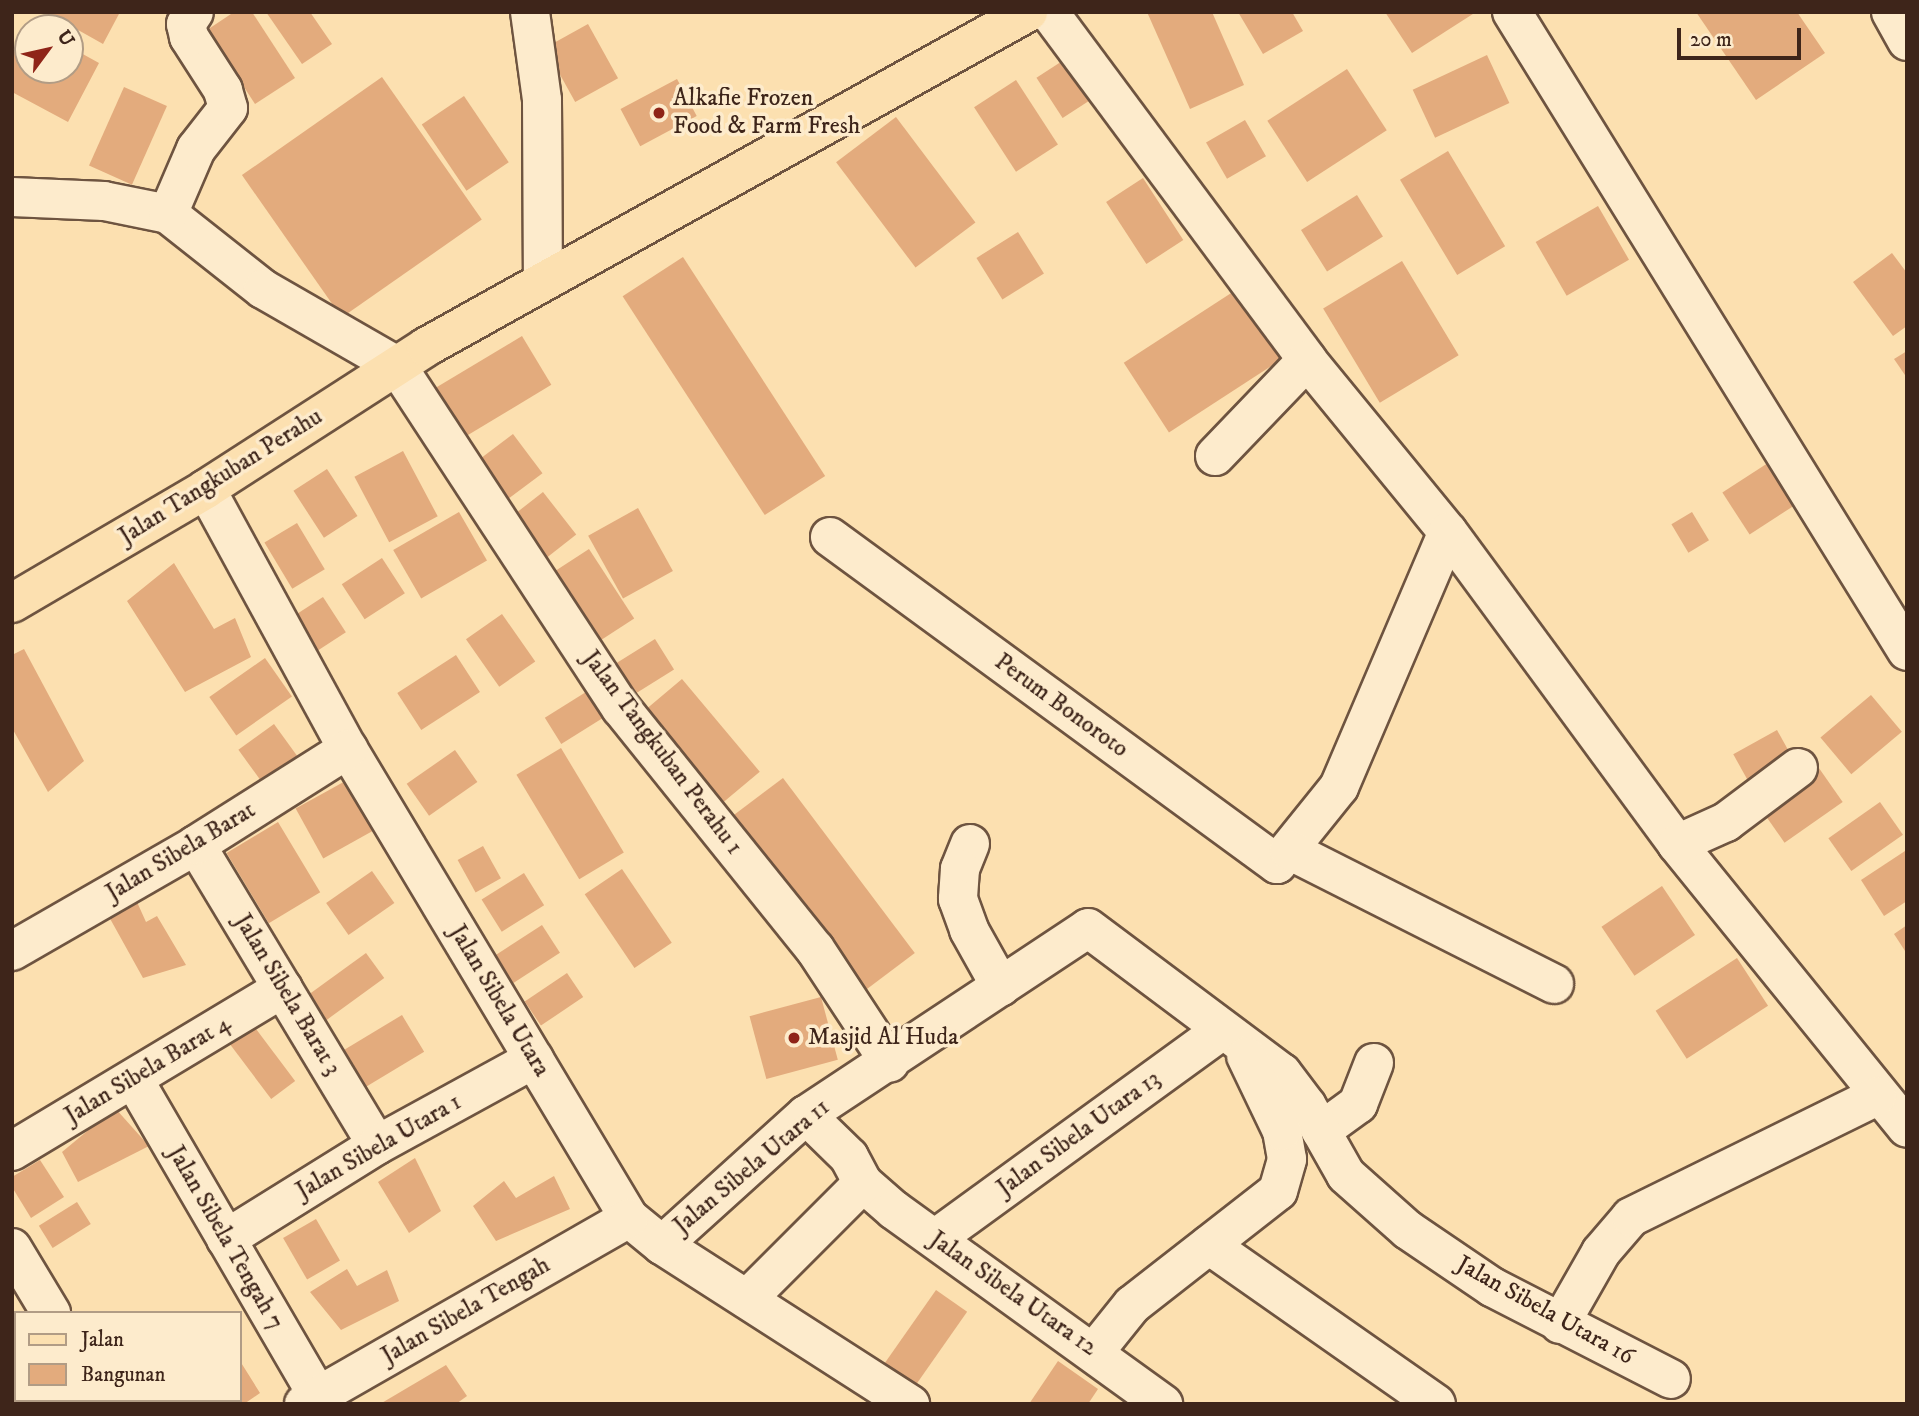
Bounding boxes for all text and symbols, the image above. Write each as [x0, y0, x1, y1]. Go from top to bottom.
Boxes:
north arrow [14, 14, 84, 84]
scale bar [1681, 14, 1805, 58]
text: U [52, 26, 79, 51]
text: 20 m [1690, 27, 1732, 53]
place label: Alkafie Frozen Food & Farm Fresh [673, 85, 860, 141]
marker: Alkafie Frozen Food & Farm Fresh [651, 105, 667, 121]
street label: Jalan Tangkuban Perahu [114, 403, 328, 551]
street label: Jalan Tangkuban Perahu 1 [576, 645, 748, 861]
street label: Perum Bonoroto [989, 648, 1133, 764]
street label: Jalan Sibela Barat [101, 796, 261, 908]
street label: Jalan Sibela Barat 3 [227, 909, 347, 1081]
street label: Jalan Sibela Utara [442, 920, 556, 1082]
street label: Jalan Sibela Barat 4 [60, 1009, 236, 1131]
place label: Masjid Al Huda [808, 1024, 958, 1052]
marker: Masjid Al Huda [786, 1030, 802, 1046]
street label: Jalan Sibela Utara 13 [992, 1065, 1166, 1203]
street label: Jalan Sibela Utara 1 [291, 1088, 467, 1206]
street label: Jalan Sibela Utara 11 [668, 1093, 836, 1241]
street label: Jalan Sibela Tengah 7 [161, 1141, 289, 1335]
street label: Jalan Sibela Utara 12 [924, 1226, 1102, 1362]
street label: Jalan Sibela Utara 16 [1451, 1250, 1639, 1372]
street label: Jalan Sibela Tengah [377, 1251, 555, 1371]
legend [14, 1311, 242, 1402]
text: Jalan [81, 1327, 124, 1353]
text: Bangunan [81, 1362, 165, 1388]

